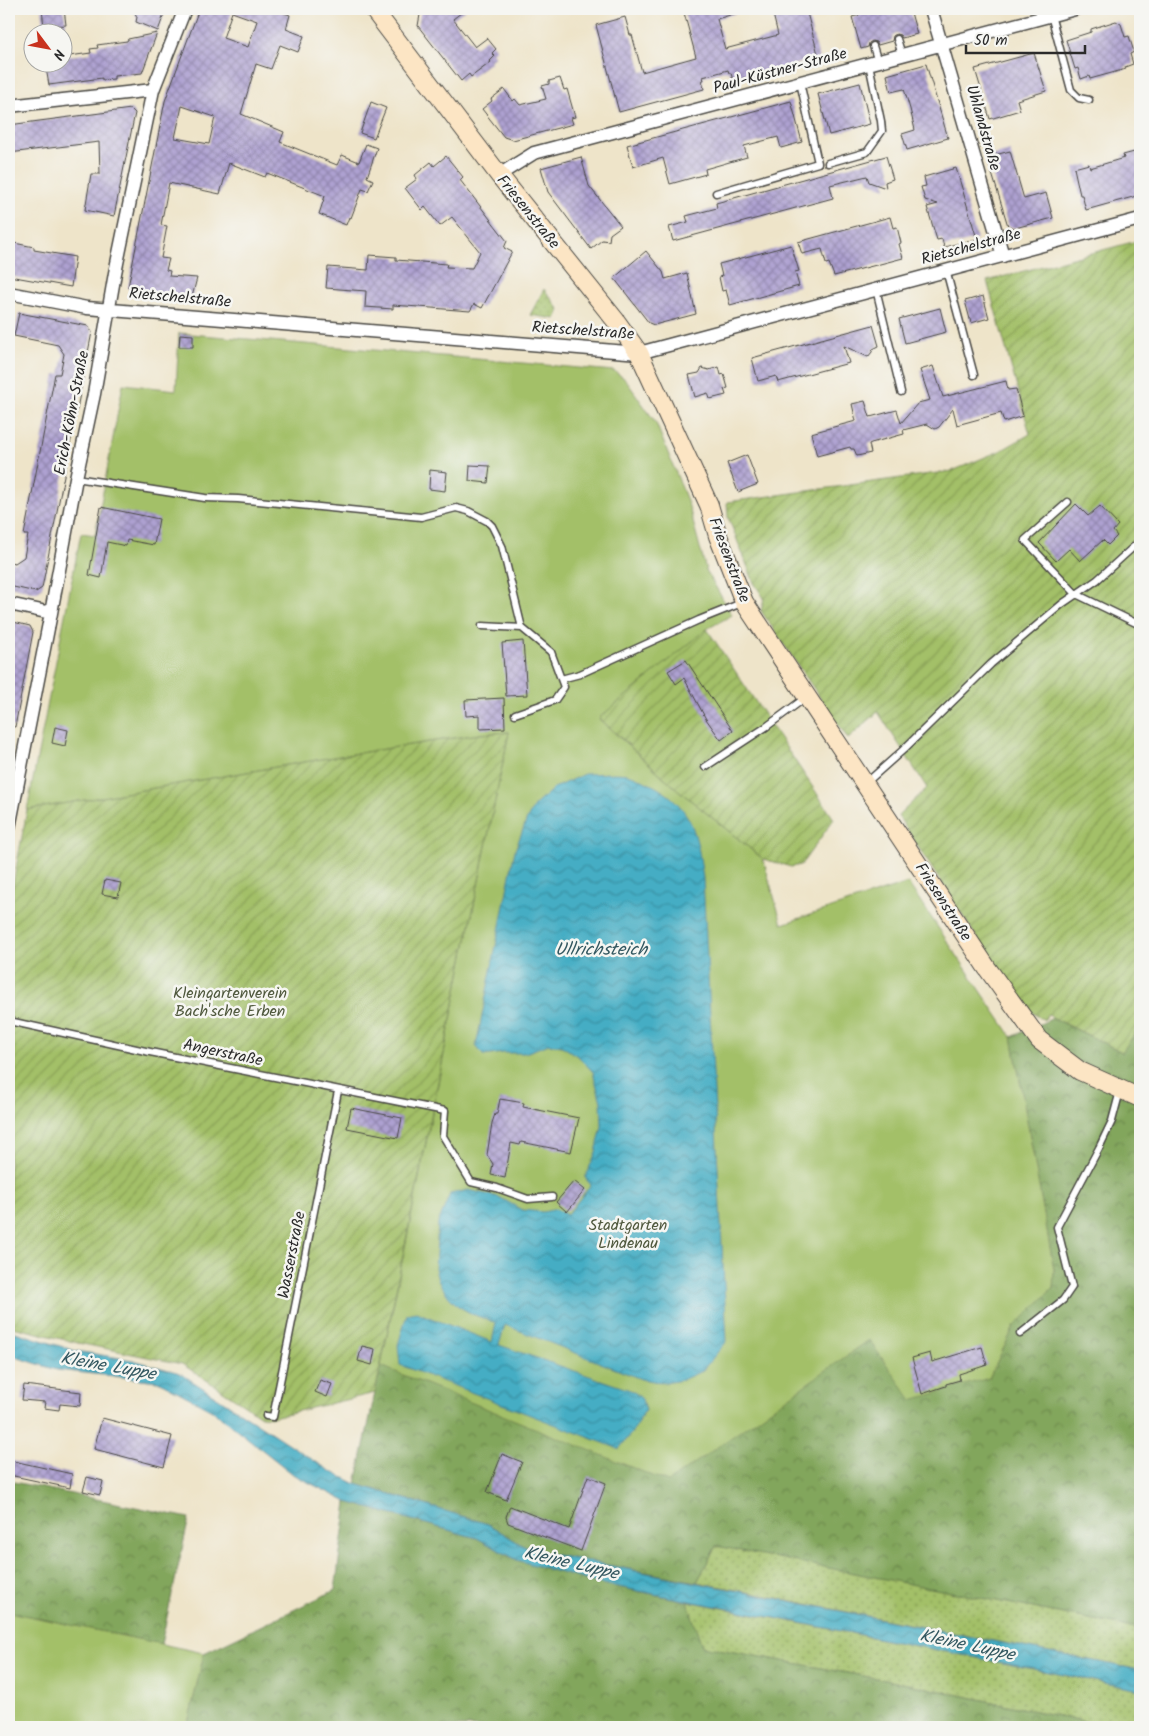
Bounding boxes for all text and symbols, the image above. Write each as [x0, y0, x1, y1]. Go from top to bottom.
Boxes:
north arrow [22, 22, 72, 72]
scale bar [966, 22, 1085, 54]
text: 50 m [974, 29, 1008, 53]
street label: Paul-Küstner-Straße [710, 41, 850, 101]
text: N [46, 45, 70, 64]
street label: Uhlandstraße [959, 82, 1007, 174]
street label: Friesenstraße [490, 169, 566, 255]
street label: Rietschelstraße [918, 222, 1024, 272]
street label: Rietschelstraße [128, 281, 232, 315]
street label: Rietschelstraße [531, 315, 635, 347]
street label: Erich-Köhn-Straße [48, 348, 96, 478]
street label: Friesenstraße [701, 514, 757, 606]
street label: Friesenstraße [908, 858, 978, 946]
water label: Ullrichsteich [555, 936, 648, 965]
park label: Kleingartenverein Bach'sche Erben [173, 981, 287, 1024]
street label: Angerstraße [181, 1032, 265, 1074]
street label: Wasserstraße [271, 1209, 313, 1301]
park label: Stadtgarten Lindenau [589, 1213, 667, 1256]
water label: Kleine Luppe [58, 1344, 160, 1390]
water label: Kleine Luppe [521, 1539, 623, 1589]
water label: Kleine Luppe [917, 1622, 1019, 1671]

